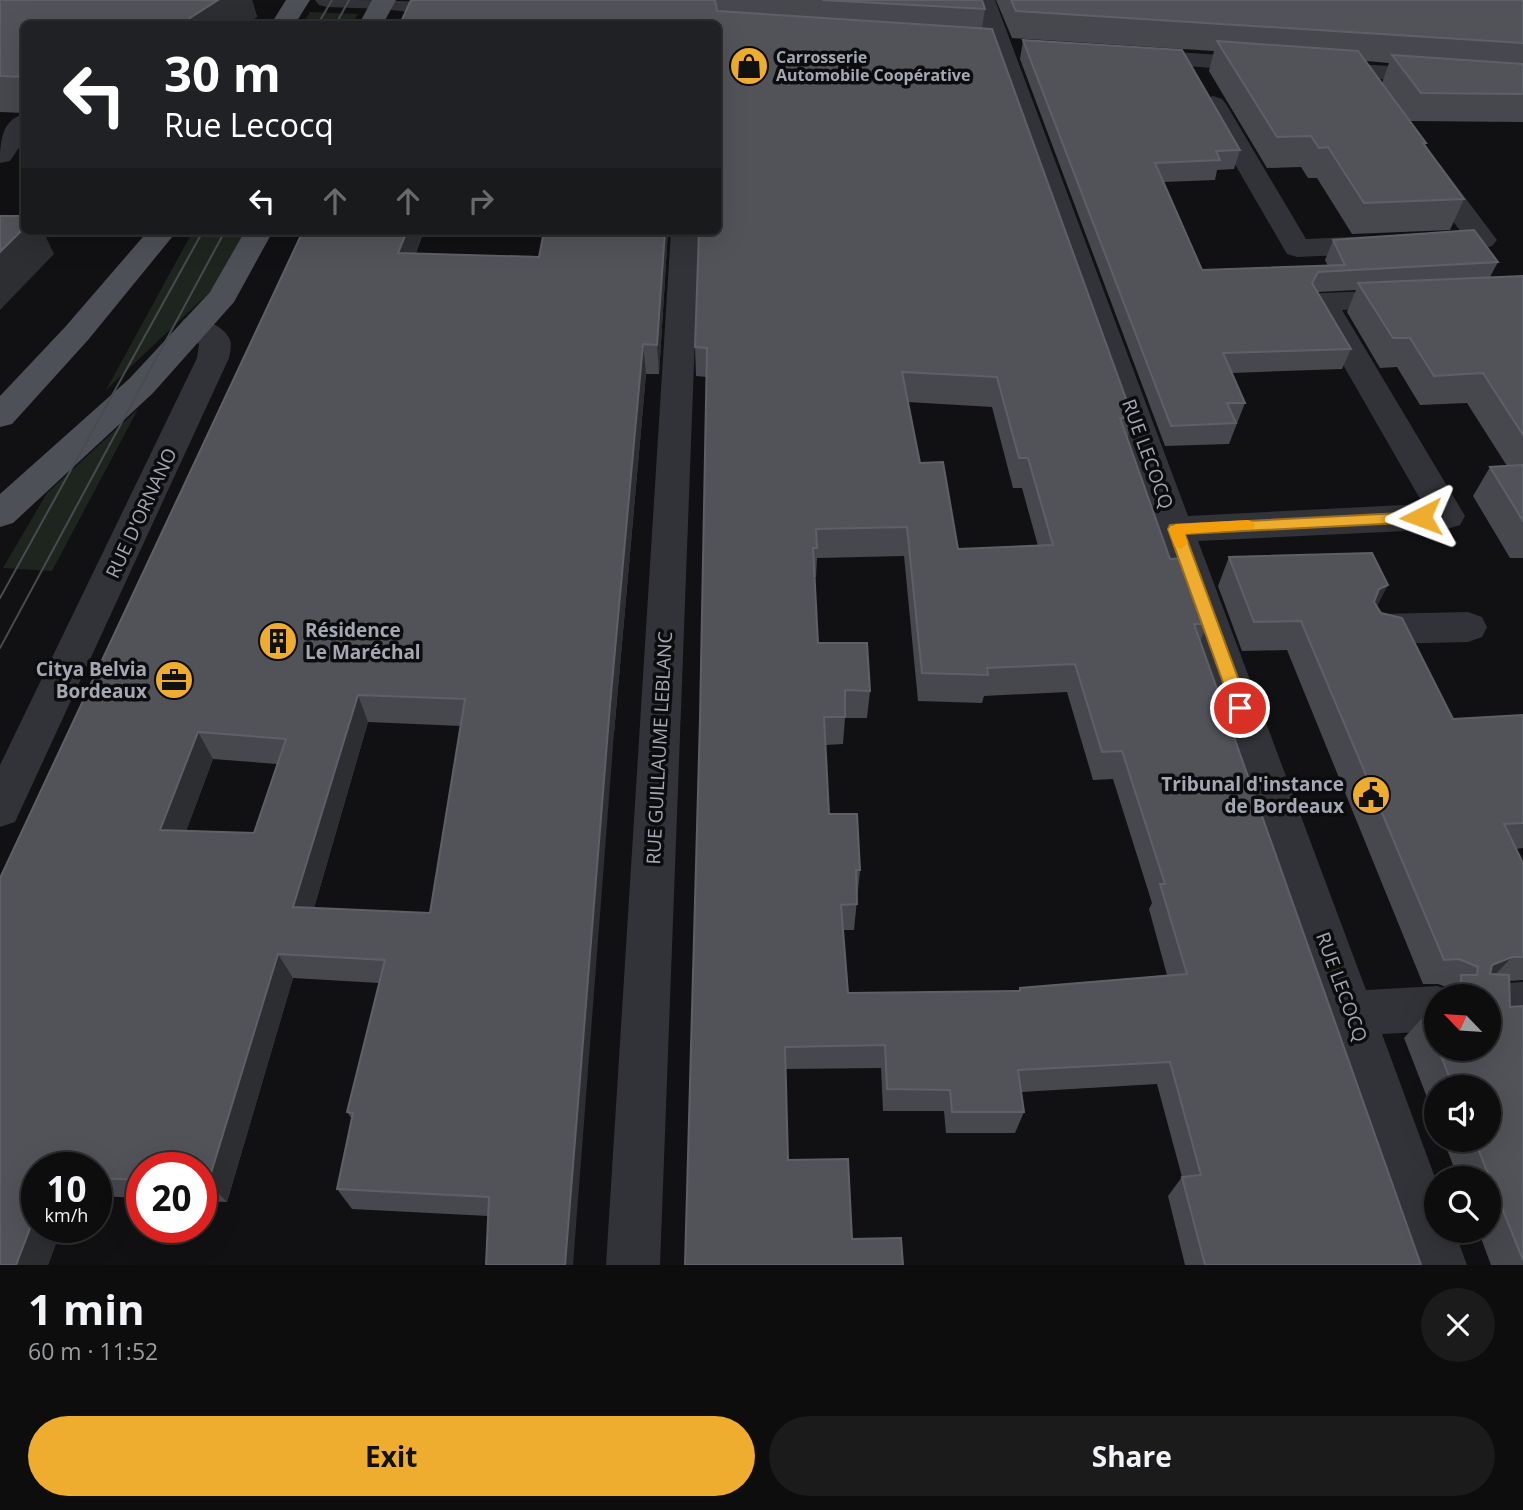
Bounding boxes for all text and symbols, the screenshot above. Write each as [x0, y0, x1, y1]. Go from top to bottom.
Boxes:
text: 30 m [164, 40, 281, 106]
shop icon: Carrosserie Automobile Coopérative [728, 45, 770, 87]
place label: Carrosserie Automobile Coopérative [776, 46, 970, 86]
icon: left [49, 49, 140, 140]
text: Rue Lecocq [164, 103, 334, 146]
icon: left [243, 182, 281, 220]
icon: ahead [316, 182, 354, 220]
icon: ahead [389, 182, 427, 220]
icon: right [462, 182, 500, 220]
street label: RUE LECOCQ [1116, 395, 1180, 513]
street label: RUE D'ORNANO [99, 444, 183, 582]
position arrow [1384, 480, 1458, 554]
place label: Résidence Le Maréchal [305, 617, 421, 665]
building icon: Résidence Le Maréchal [257, 620, 299, 662]
street label: RUE GUILLAUME LEBLANC [640, 631, 678, 865]
place label: Citya Belvia Bordeaux [36, 656, 147, 704]
office icon: Citya Belvia Bordeaux [153, 659, 195, 701]
pin [1210, 678, 1270, 738]
icon: arrive [1221, 689, 1259, 727]
place label: Tribunal d'instance de Bordeaux [1161, 771, 1344, 819]
public building icon: Tribunal d'instance de Bordeaux [1350, 774, 1392, 816]
street label: RUE LECOCQ [1310, 928, 1374, 1046]
north arrow [1424, 984, 1502, 1060]
map controls [1424, 984, 1501, 1243]
button: sound [1424, 1075, 1501, 1152]
speed limit sign: 20 [126, 1152, 217, 1243]
text: 10 [46, 1165, 87, 1212]
button: search [1424, 1166, 1501, 1243]
text: km/h [45, 1203, 88, 1227]
text: 1 min [28, 1280, 145, 1337]
button: close [1421, 1288, 1495, 1362]
text: 60 m · 11:52 [28, 1335, 158, 1367]
button: Exit [28, 1416, 755, 1496]
button: Share [769, 1416, 1495, 1496]

